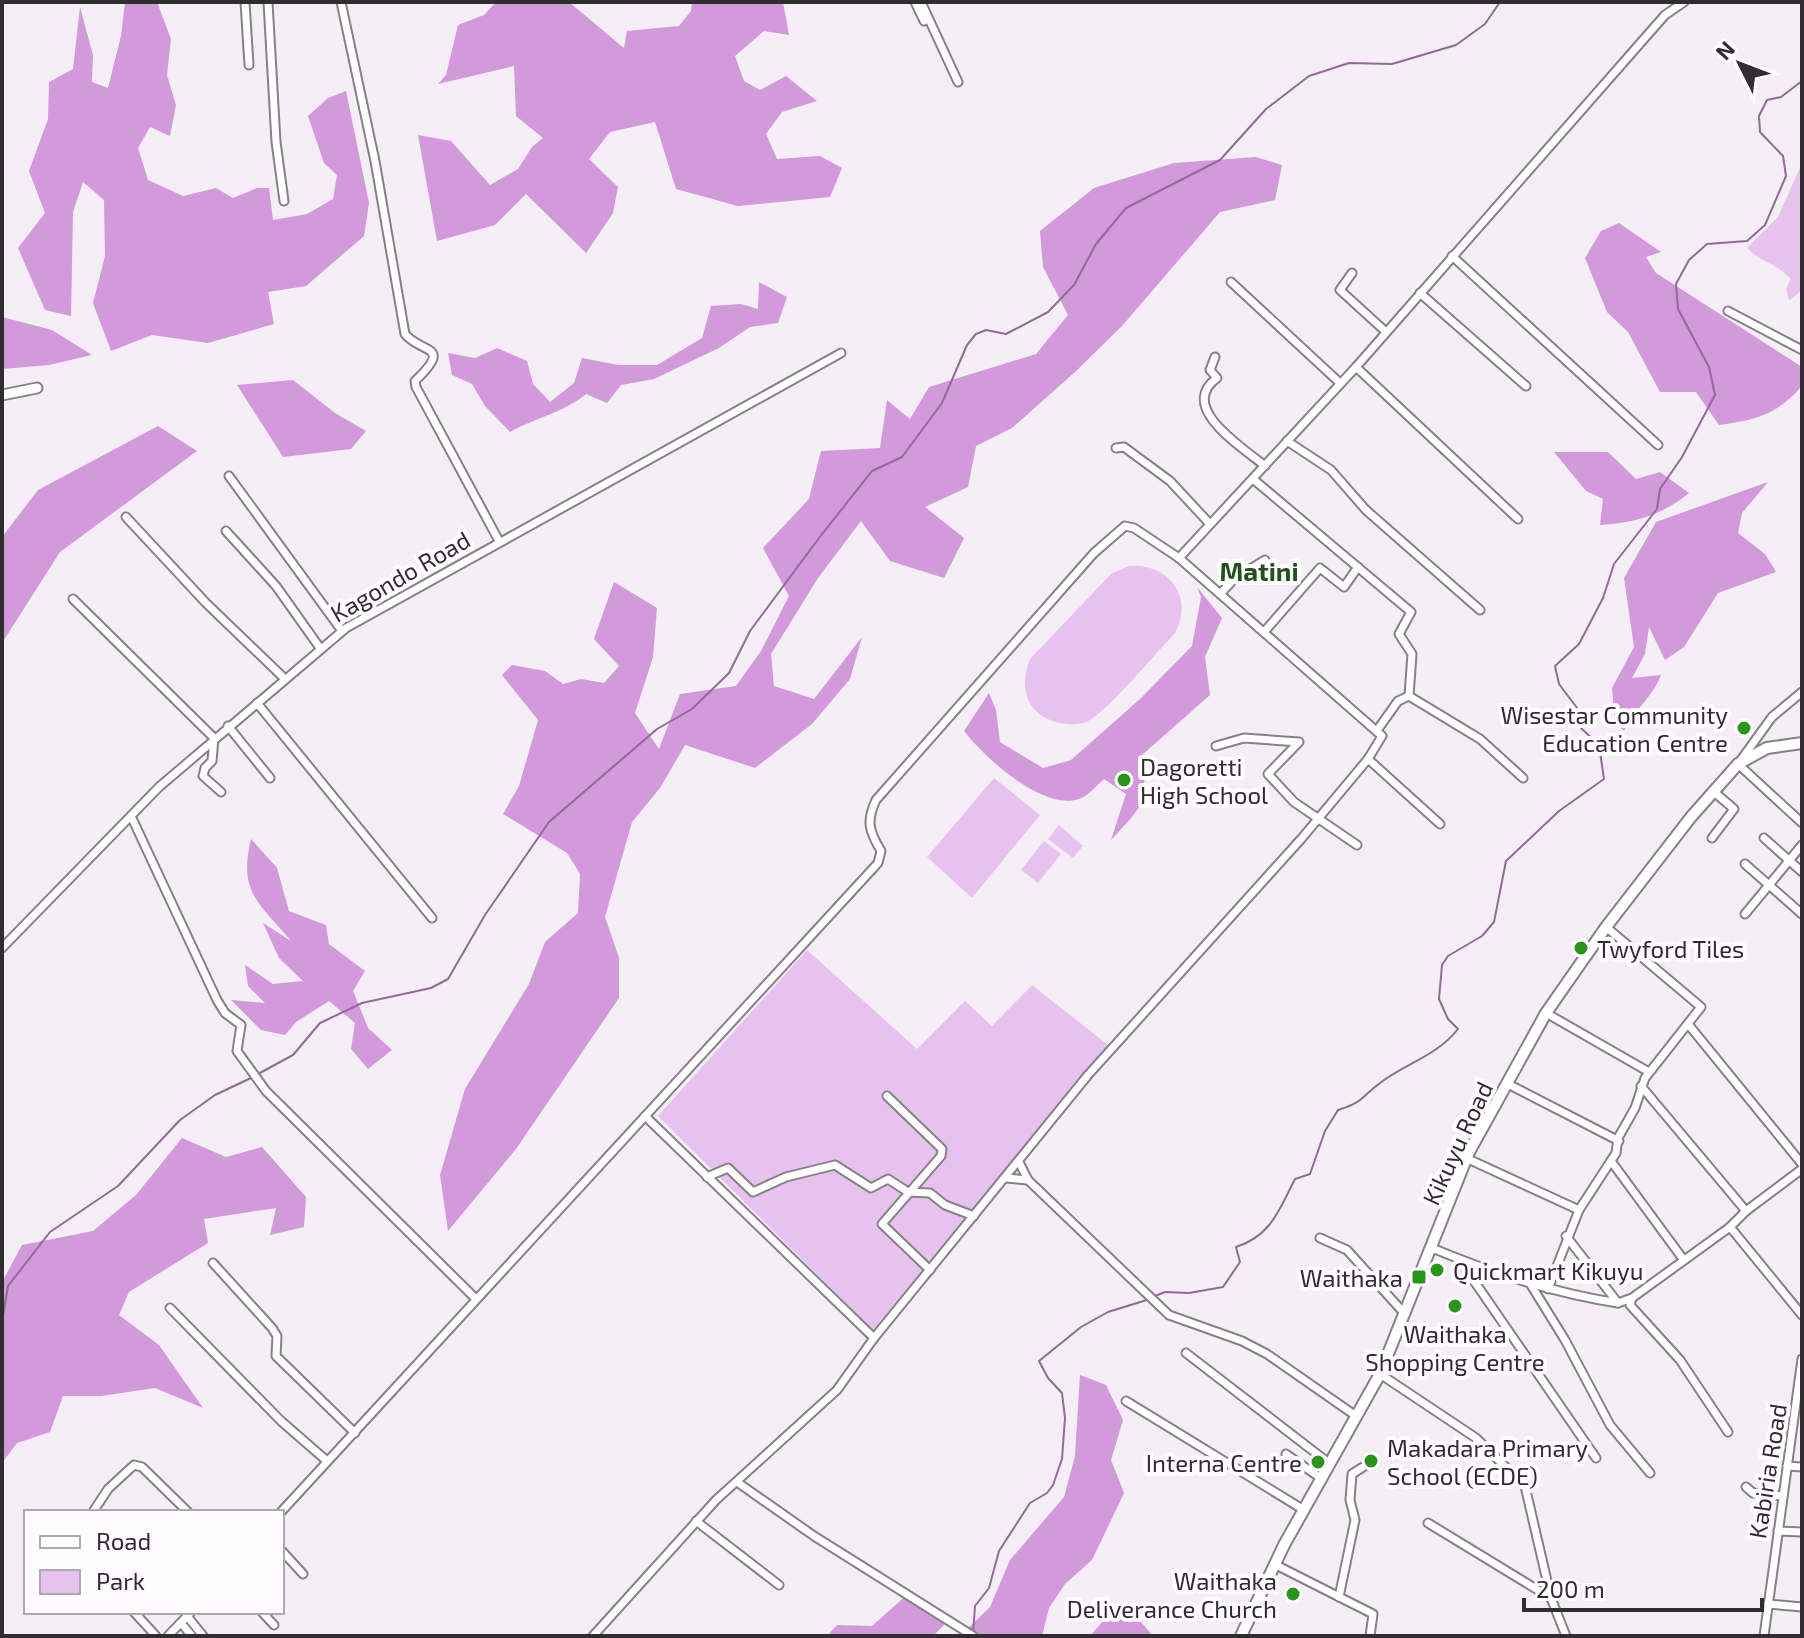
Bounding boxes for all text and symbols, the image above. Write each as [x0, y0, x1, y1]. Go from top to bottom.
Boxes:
north arrow [1700, 24, 1780, 104]
text: N [1709, 35, 1739, 65]
street label: Kagondo Road [325, 524, 475, 628]
district label: Matini [1219, 555, 1299, 586]
place label: Wisestar Community Education Centre [1500, 700, 1728, 757]
marker: Wisestar Community Education Centre [1735, 719, 1753, 737]
place label: Dagoretti High School [1140, 752, 1268, 809]
marker: Dagoretti High School [1115, 771, 1133, 789]
place label: Twyford Tiles [1597, 934, 1744, 963]
marker: Twyford Tiles [1572, 939, 1590, 957]
street label: Kikuyu Road [1416, 1077, 1498, 1209]
place label: Quickmart Kikuyu [1453, 1256, 1643, 1285]
marker: Quickmart Kikuyu [1428, 1261, 1446, 1279]
place label: Waithaka [1300, 1263, 1403, 1292]
marker: Waithaka [1410, 1268, 1428, 1286]
marker: Waithaka Shopping Centre [1446, 1297, 1464, 1315]
place label: Waithaka Shopping Centre [1365, 1319, 1545, 1376]
street label: Kabiria Road [1742, 1401, 1792, 1541]
place label: Makadara Primary School (ECDE) [1387, 1433, 1588, 1490]
place label: Interna Centre [1146, 1448, 1302, 1477]
marker: Makadara Primary School (ECDE) [1362, 1452, 1380, 1470]
marker: Interna Centre [1309, 1453, 1327, 1471]
legend [24, 1510, 284, 1614]
text: Road [96, 1526, 151, 1555]
scale bar [1524, 1562, 1762, 1612]
text: Park [96, 1566, 145, 1595]
place label: Waithaka Deliverance Church [1067, 1566, 1277, 1623]
text: 200 m [1536, 1574, 1605, 1603]
marker: Waithaka Deliverance Church [1284, 1585, 1302, 1603]

